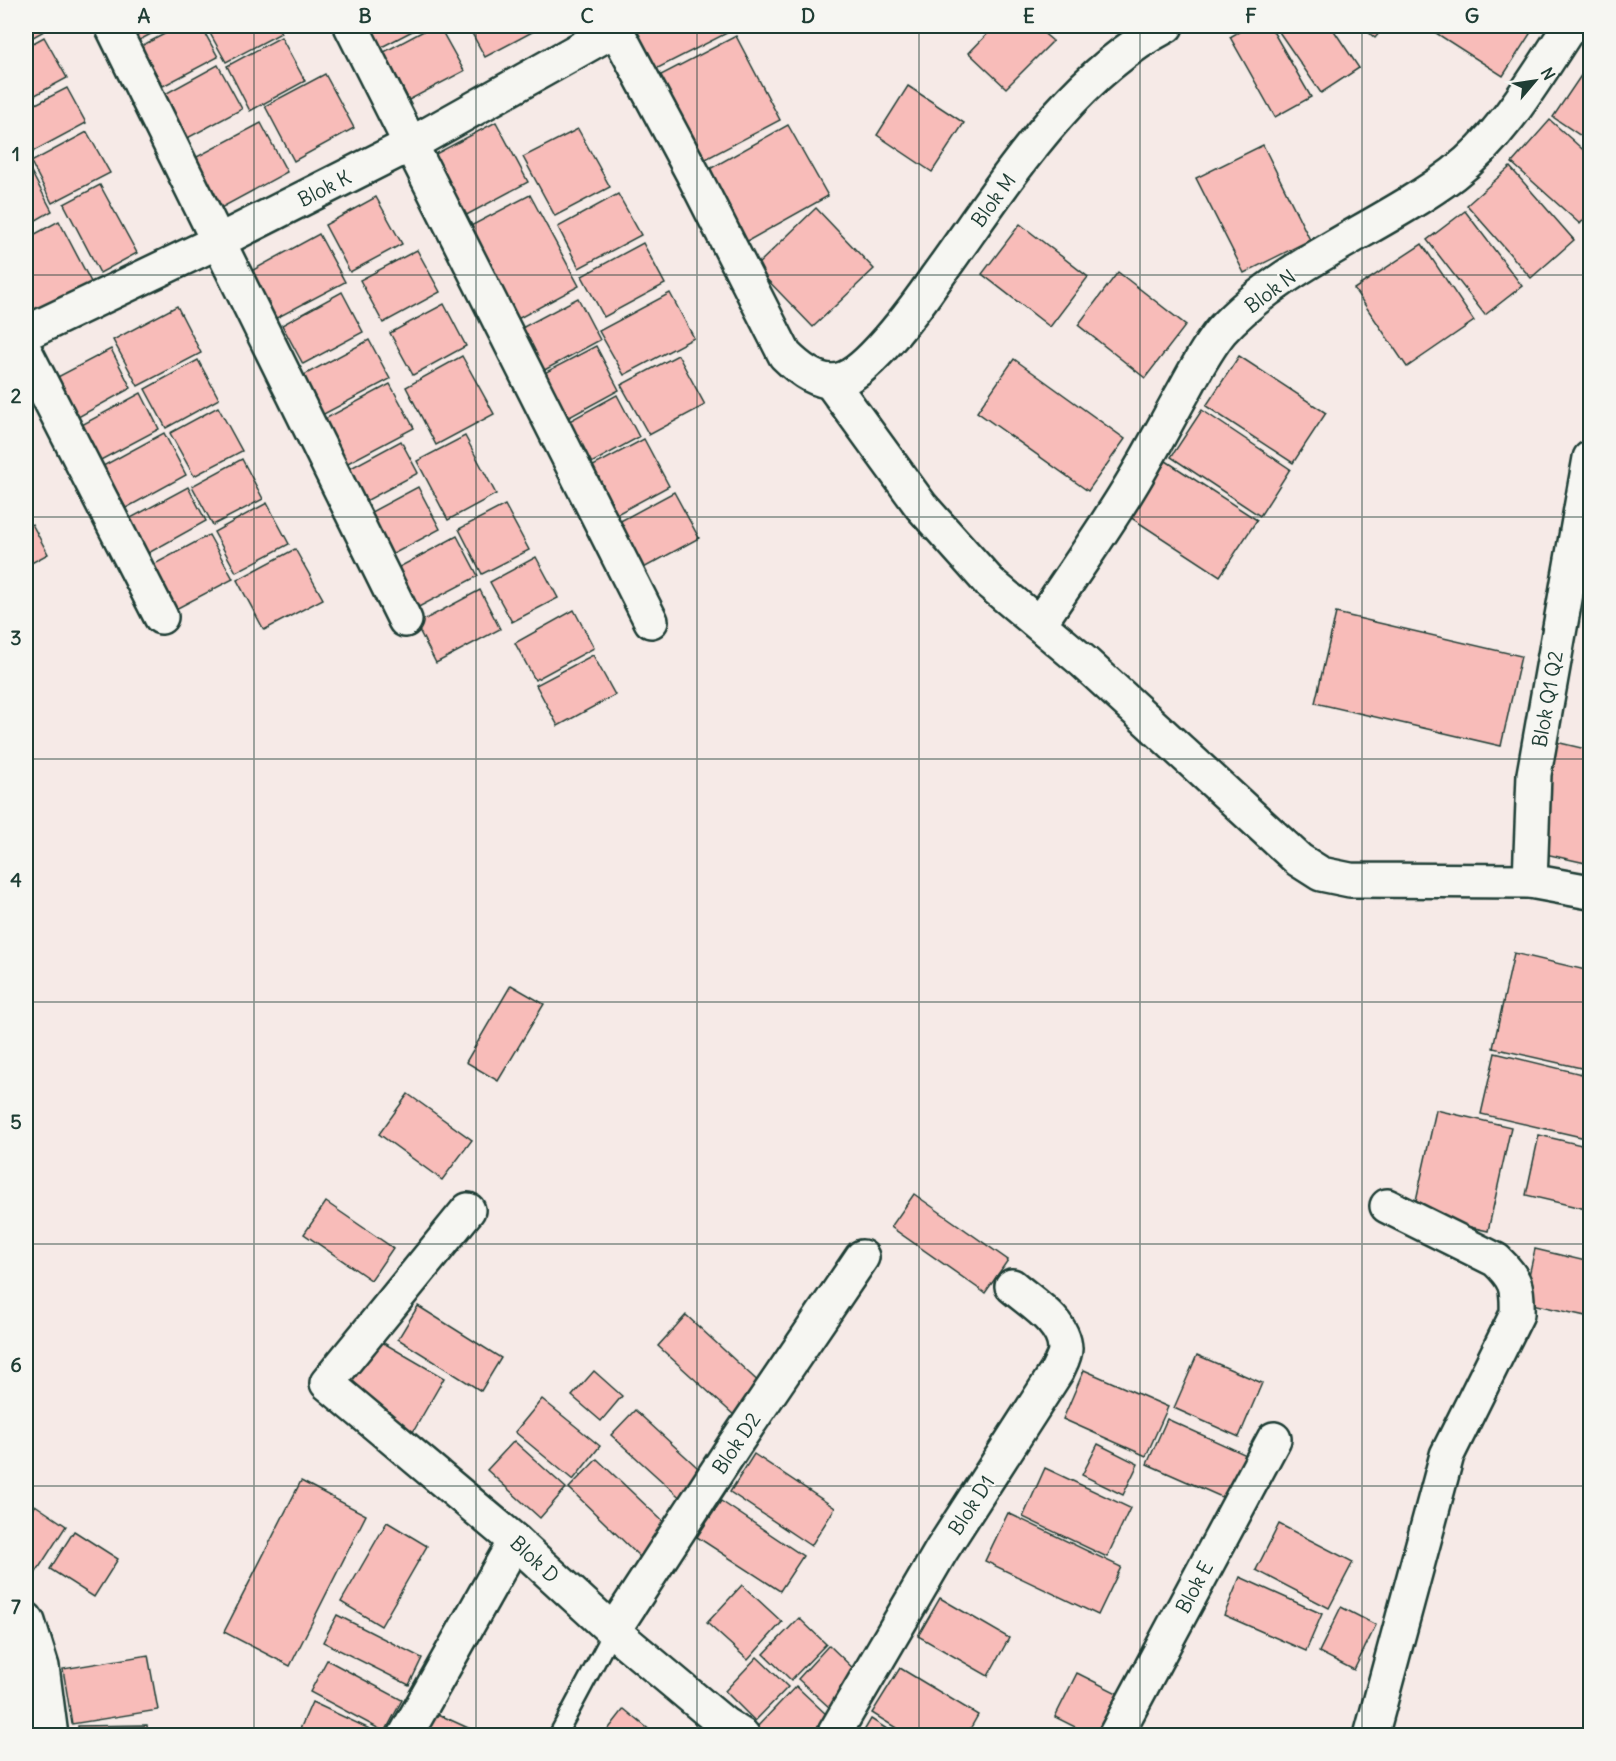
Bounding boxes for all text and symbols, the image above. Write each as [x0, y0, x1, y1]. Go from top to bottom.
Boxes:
text: A [138, 3, 151, 28]
text: B [358, 3, 372, 28]
text: C [580, 3, 594, 28]
text: D [801, 3, 815, 28]
text: E [1023, 3, 1035, 28]
text: F [1245, 3, 1257, 28]
text: G [1465, 3, 1479, 28]
north arrow [1505, 51, 1565, 111]
text: N [1537, 64, 1560, 83]
text: 1 [12, 141, 20, 166]
street label: Blok K [293, 164, 355, 212]
street label: Blok M [965, 168, 1021, 232]
street label: Blok N [1239, 264, 1301, 318]
text: 2 [11, 383, 22, 408]
text: 3 [10, 625, 22, 650]
street label: Blok Q1 Q2 [1526, 649, 1568, 749]
text: 4 [10, 867, 22, 892]
text: 5 [10, 1109, 22, 1134]
text: 6 [10, 1352, 22, 1377]
street label: Blok D2 [706, 1407, 766, 1479]
street label: Blok D1 [943, 1471, 999, 1539]
street label: Blok D [505, 1530, 565, 1588]
street label: Blok E [1170, 1557, 1218, 1617]
text: 7 [11, 1594, 21, 1619]

